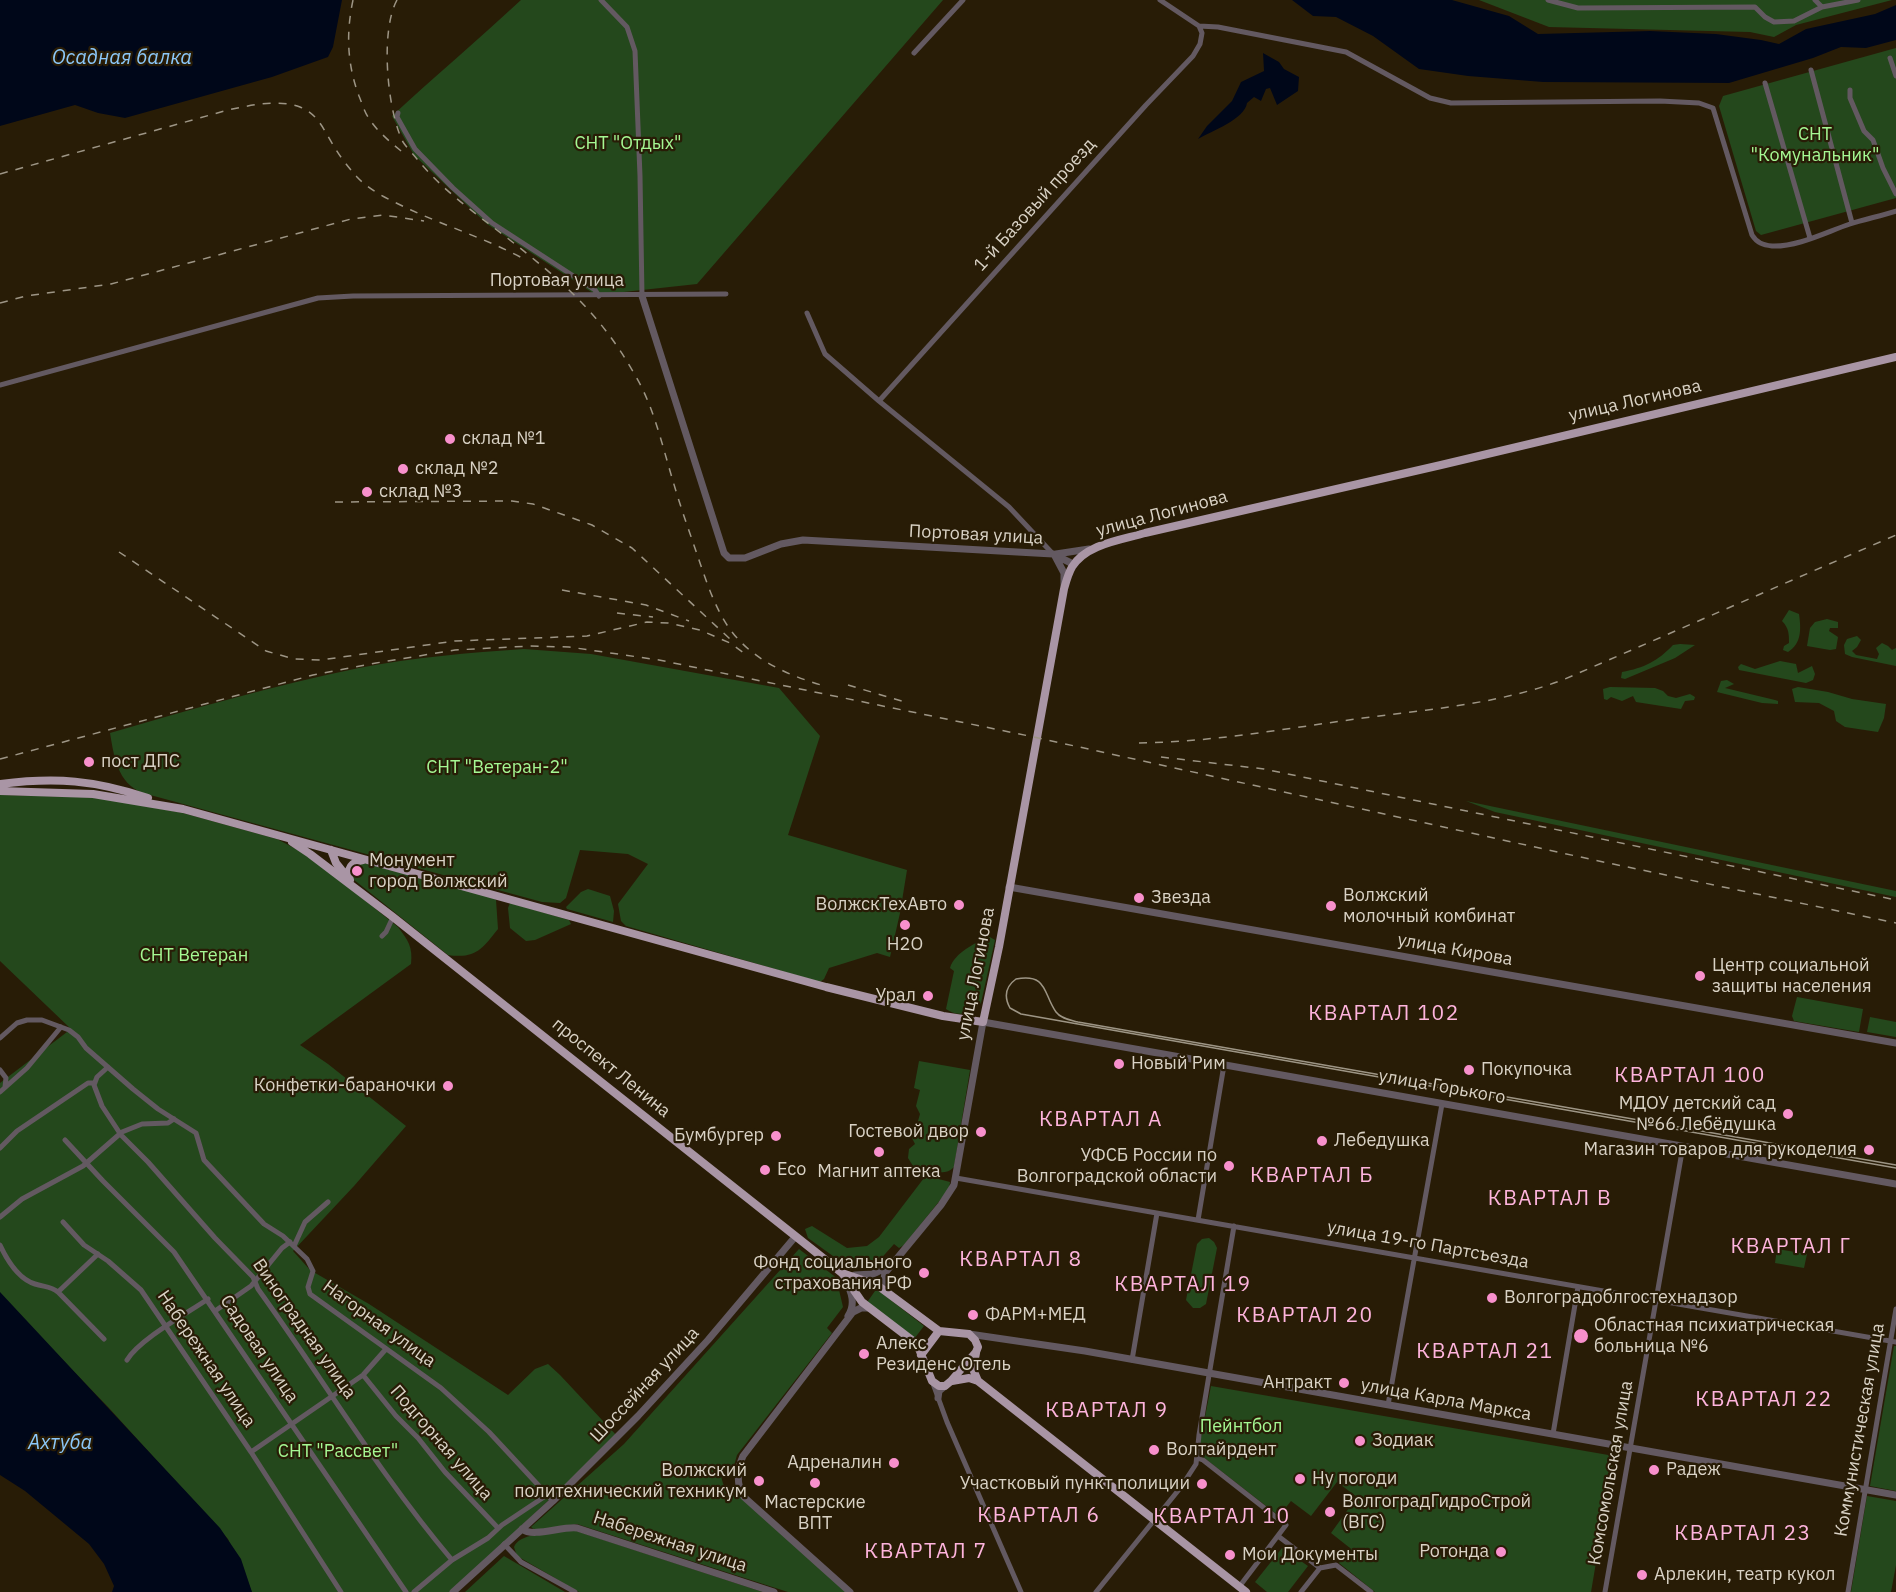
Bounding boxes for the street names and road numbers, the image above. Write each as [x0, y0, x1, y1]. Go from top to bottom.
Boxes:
street label: 1-й Базовый проезд [970, 134, 1100, 276]
street label: Портовая улица [490, 270, 624, 292]
street label: улица Логинова [1567, 375, 1703, 427]
street label: улица Логинова [1094, 486, 1230, 542]
street label: Портовая улица [908, 521, 1044, 549]
street label: улица Логинова [953, 906, 999, 1042]
street label: улица Кирова [1396, 929, 1514, 971]
street label: проспект Ленина [547, 1014, 675, 1122]
street label: улица Горького [1377, 1065, 1507, 1109]
street label: улица 19-го Партсъезда [1326, 1217, 1530, 1273]
street label: Виноградная улица [248, 1255, 360, 1403]
street label: Нагорная улица [318, 1276, 440, 1372]
street label: Набережная улица [152, 1287, 260, 1431]
street label: Садовая улица [215, 1291, 303, 1407]
street label: Коммунистическая улица [1831, 1321, 1889, 1539]
street label: Шоссейная улица [586, 1323, 704, 1447]
street label: улица Карла Маркса [1359, 1374, 1533, 1426]
street label: Комсомольская улица [1584, 1379, 1638, 1567]
street label: Подгорная улица [385, 1381, 497, 1505]
street label: Набережная улица [590, 1507, 750, 1577]

